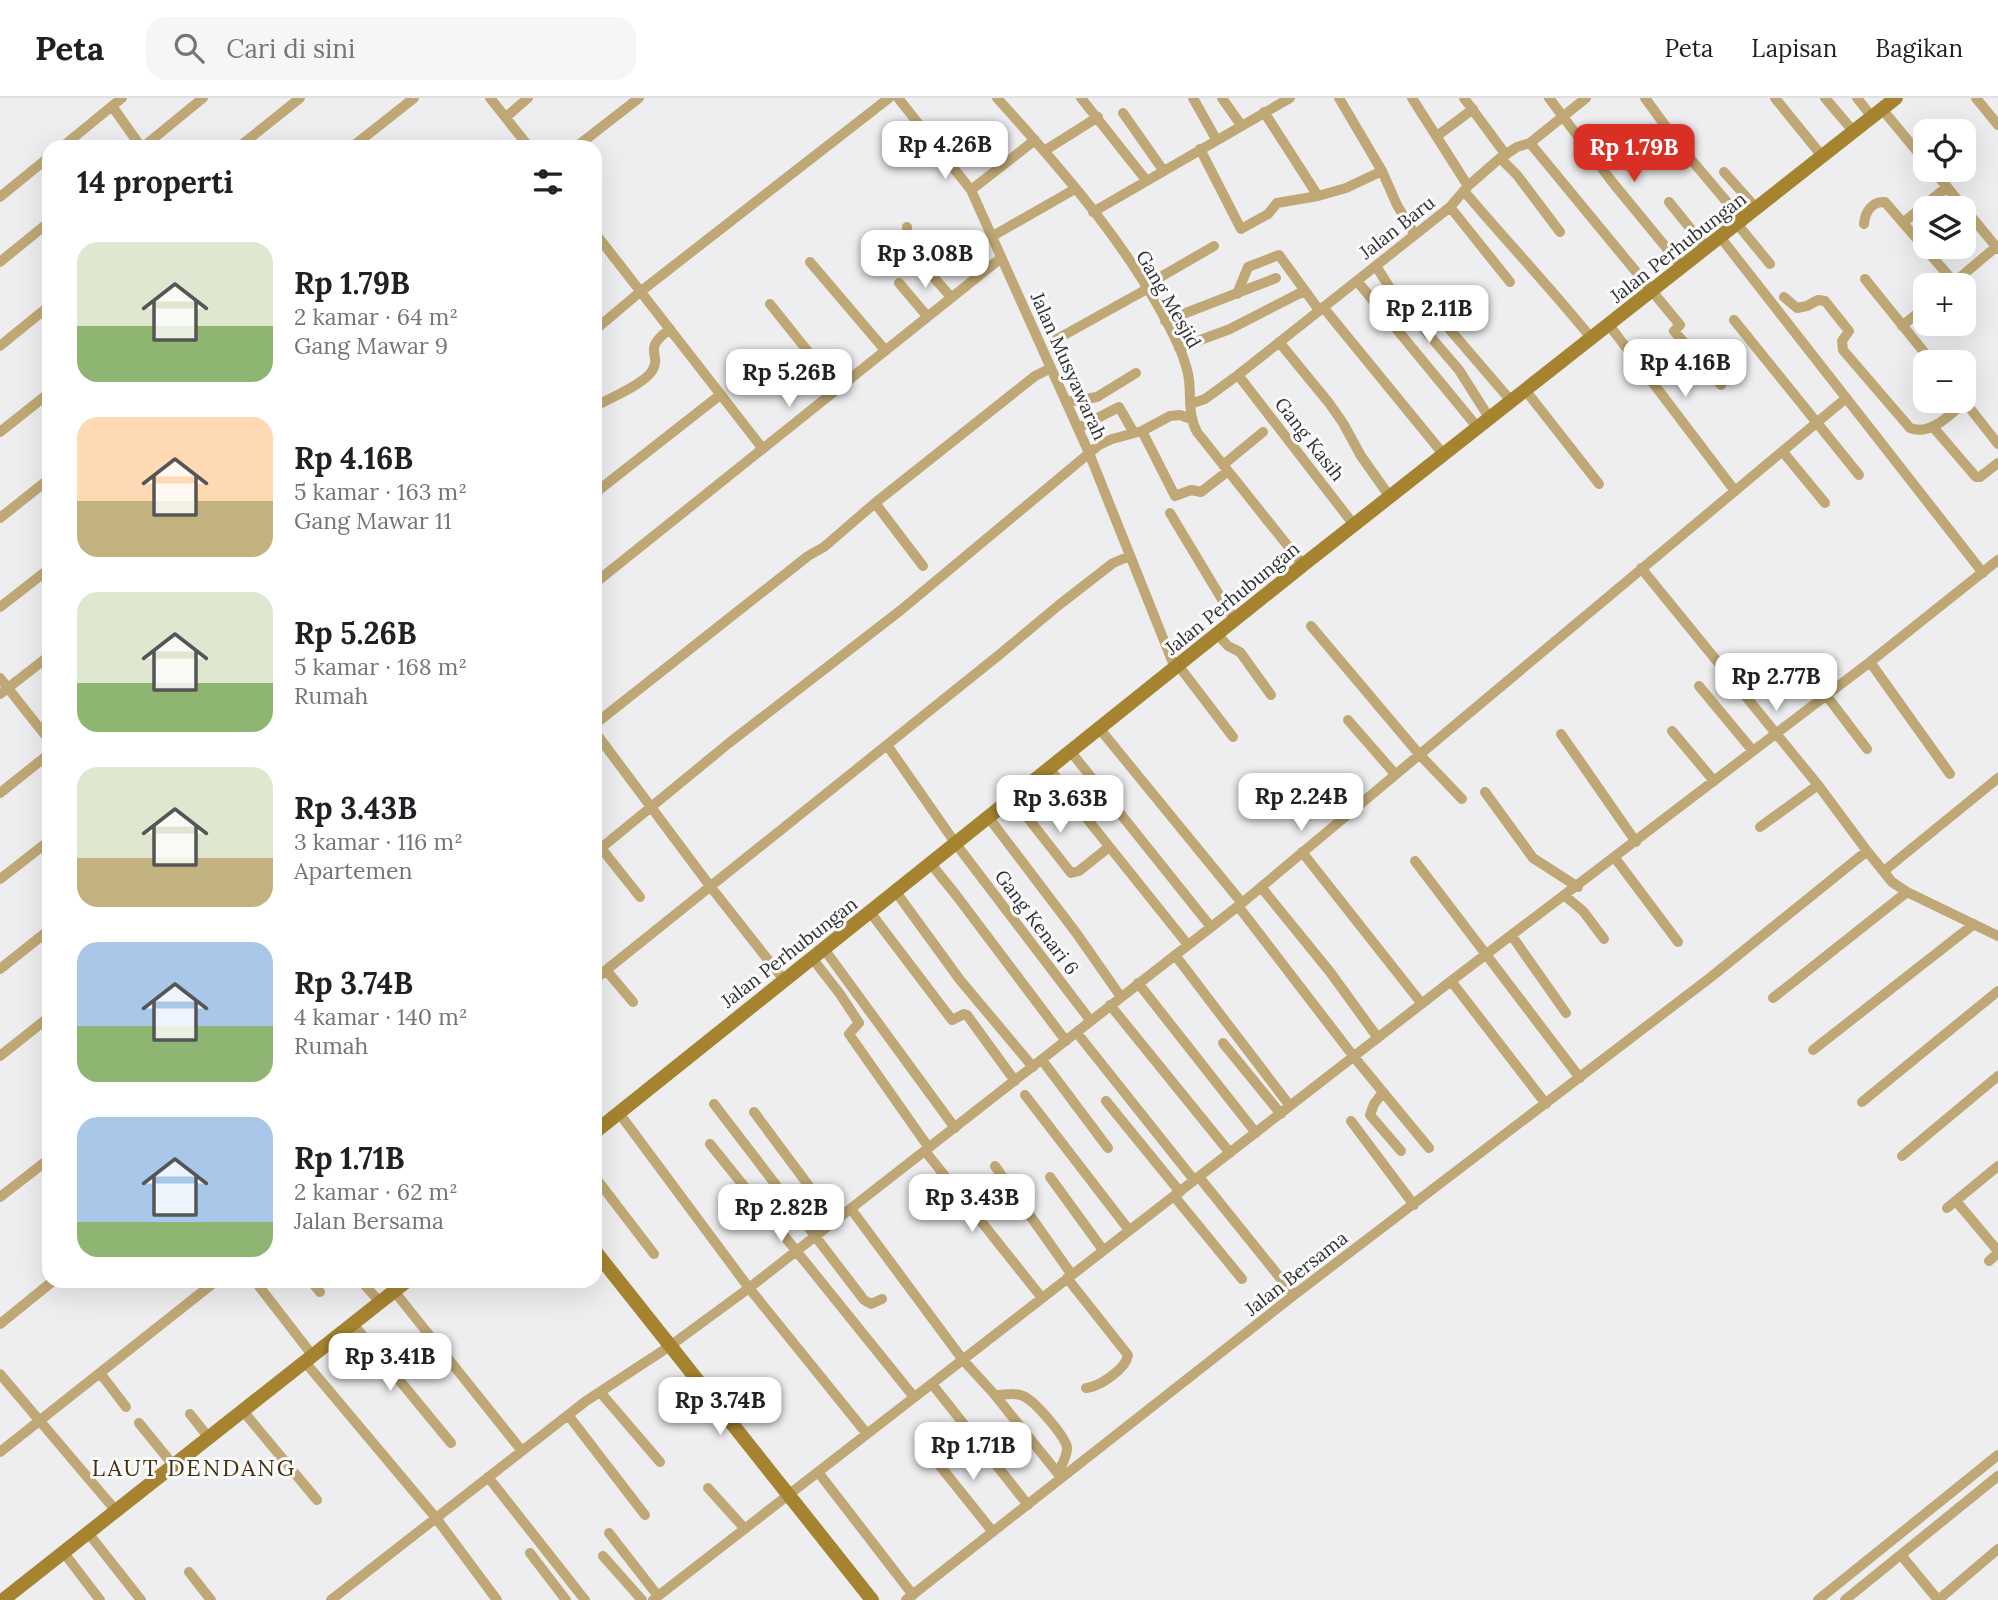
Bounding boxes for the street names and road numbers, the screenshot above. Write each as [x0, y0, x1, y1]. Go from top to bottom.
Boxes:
street label: Jalan Perhubungan [1604, 186, 1751, 308]
street label: Jalan Baru [1354, 190, 1440, 265]
street label: Gang Mesjid [1131, 246, 1207, 352]
street label: Jalan Musyawarah [1025, 287, 1112, 444]
street label: Gang Kasih [1270, 392, 1350, 486]
street label: Jalan Perhubungan [1159, 536, 1304, 660]
street label: Gang Kenari 6 [990, 865, 1084, 979]
street label: Jalan Perhubungan [715, 891, 862, 1013]
street label: Jalan Bersama [1239, 1225, 1352, 1321]

